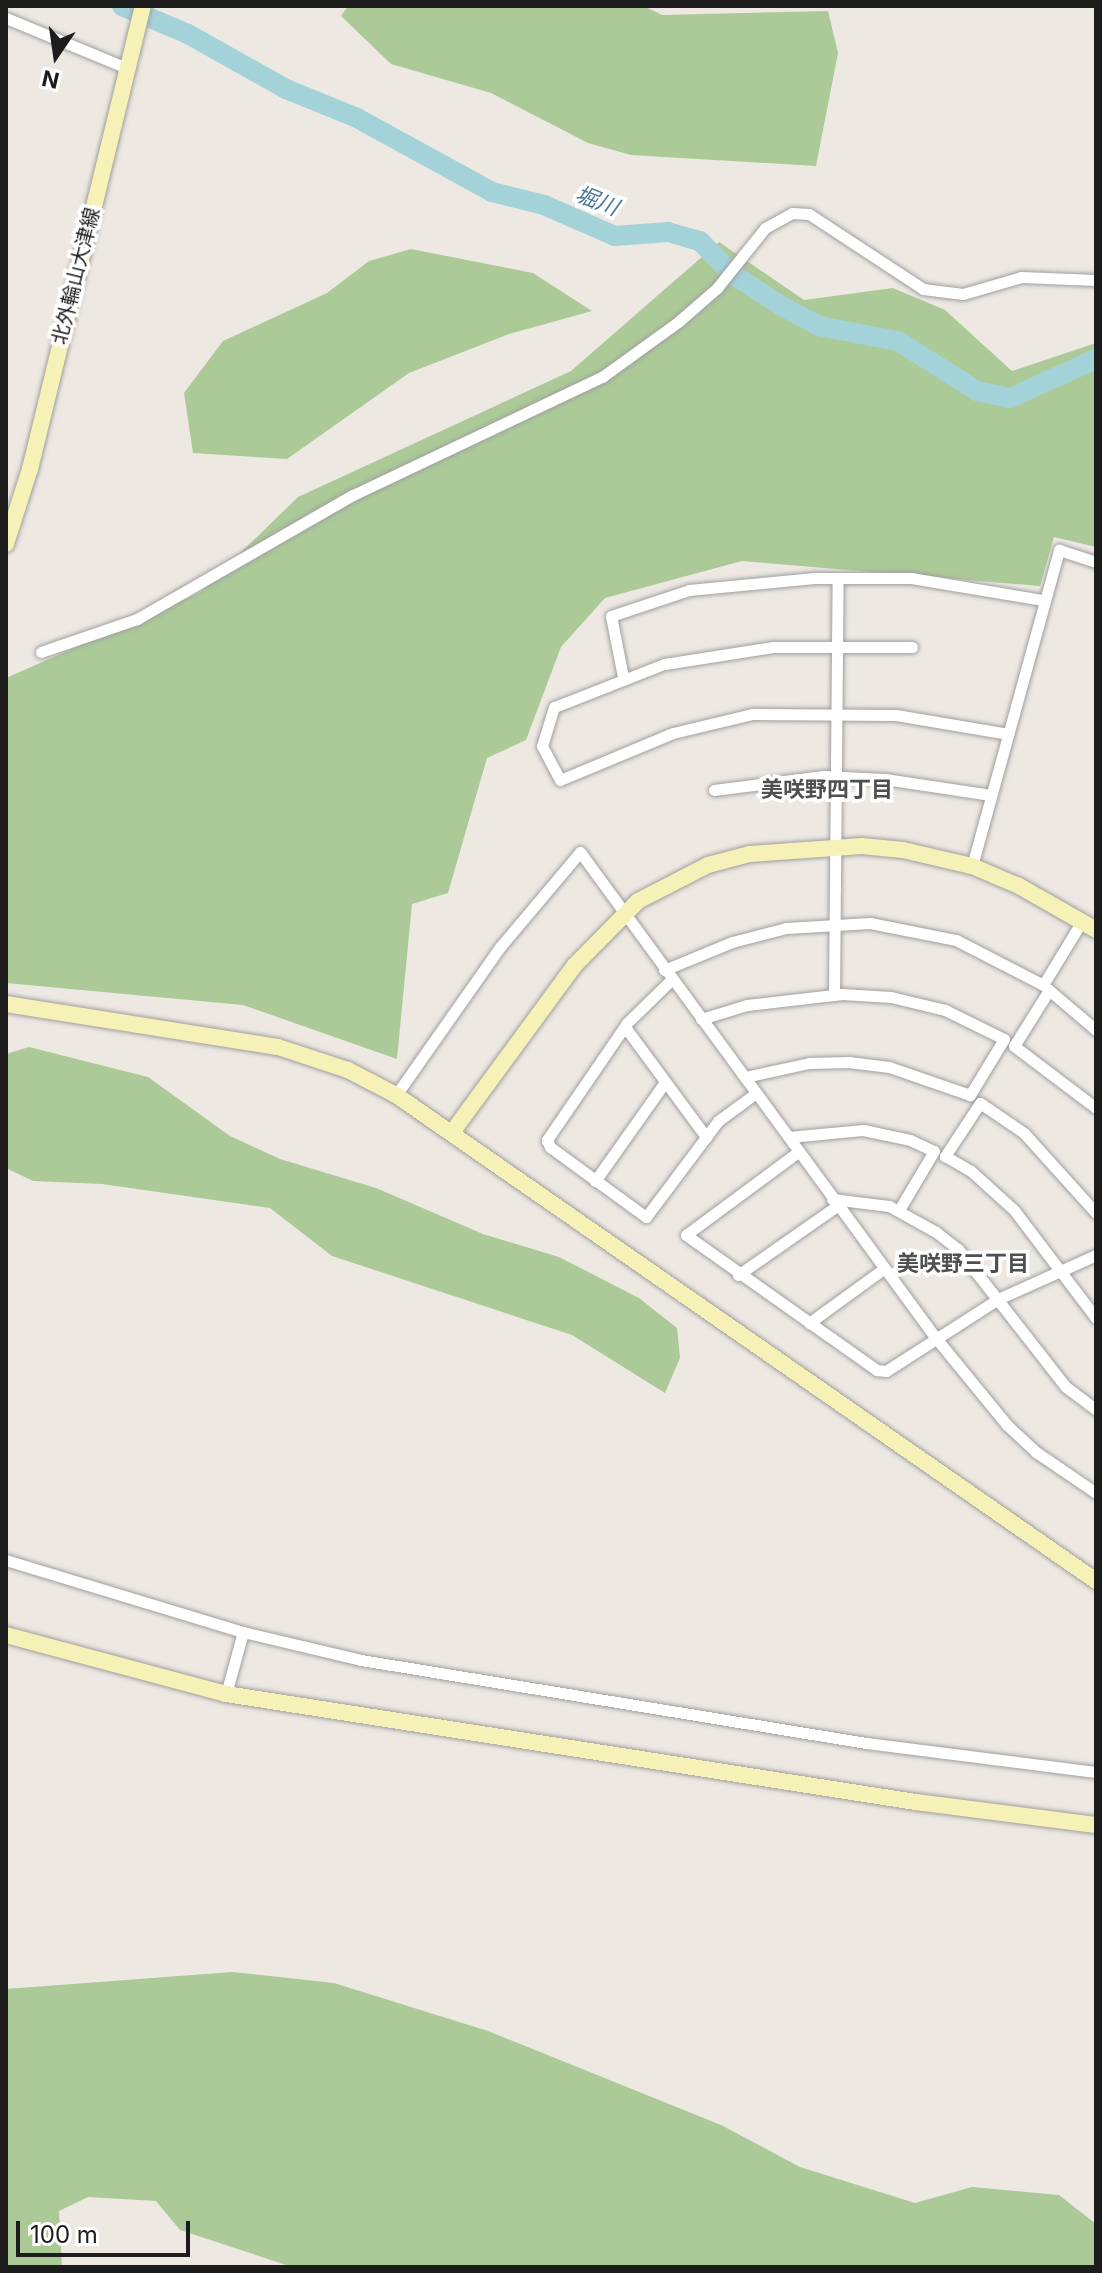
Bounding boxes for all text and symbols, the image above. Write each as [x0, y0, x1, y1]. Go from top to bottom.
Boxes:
north arrow [16, 16, 96, 96]
text: N [40, 65, 62, 94]
water label: 堀川 [572, 181, 622, 221]
street label: 北外輪山大津線 [47, 205, 105, 347]
district label: 美咲野四丁目 [761, 777, 893, 803]
district label: 美咲野三丁目 [897, 1251, 1029, 1277]
scale bar [20, 2205, 194, 2255]
text: 100 m [30, 2220, 98, 2249]

